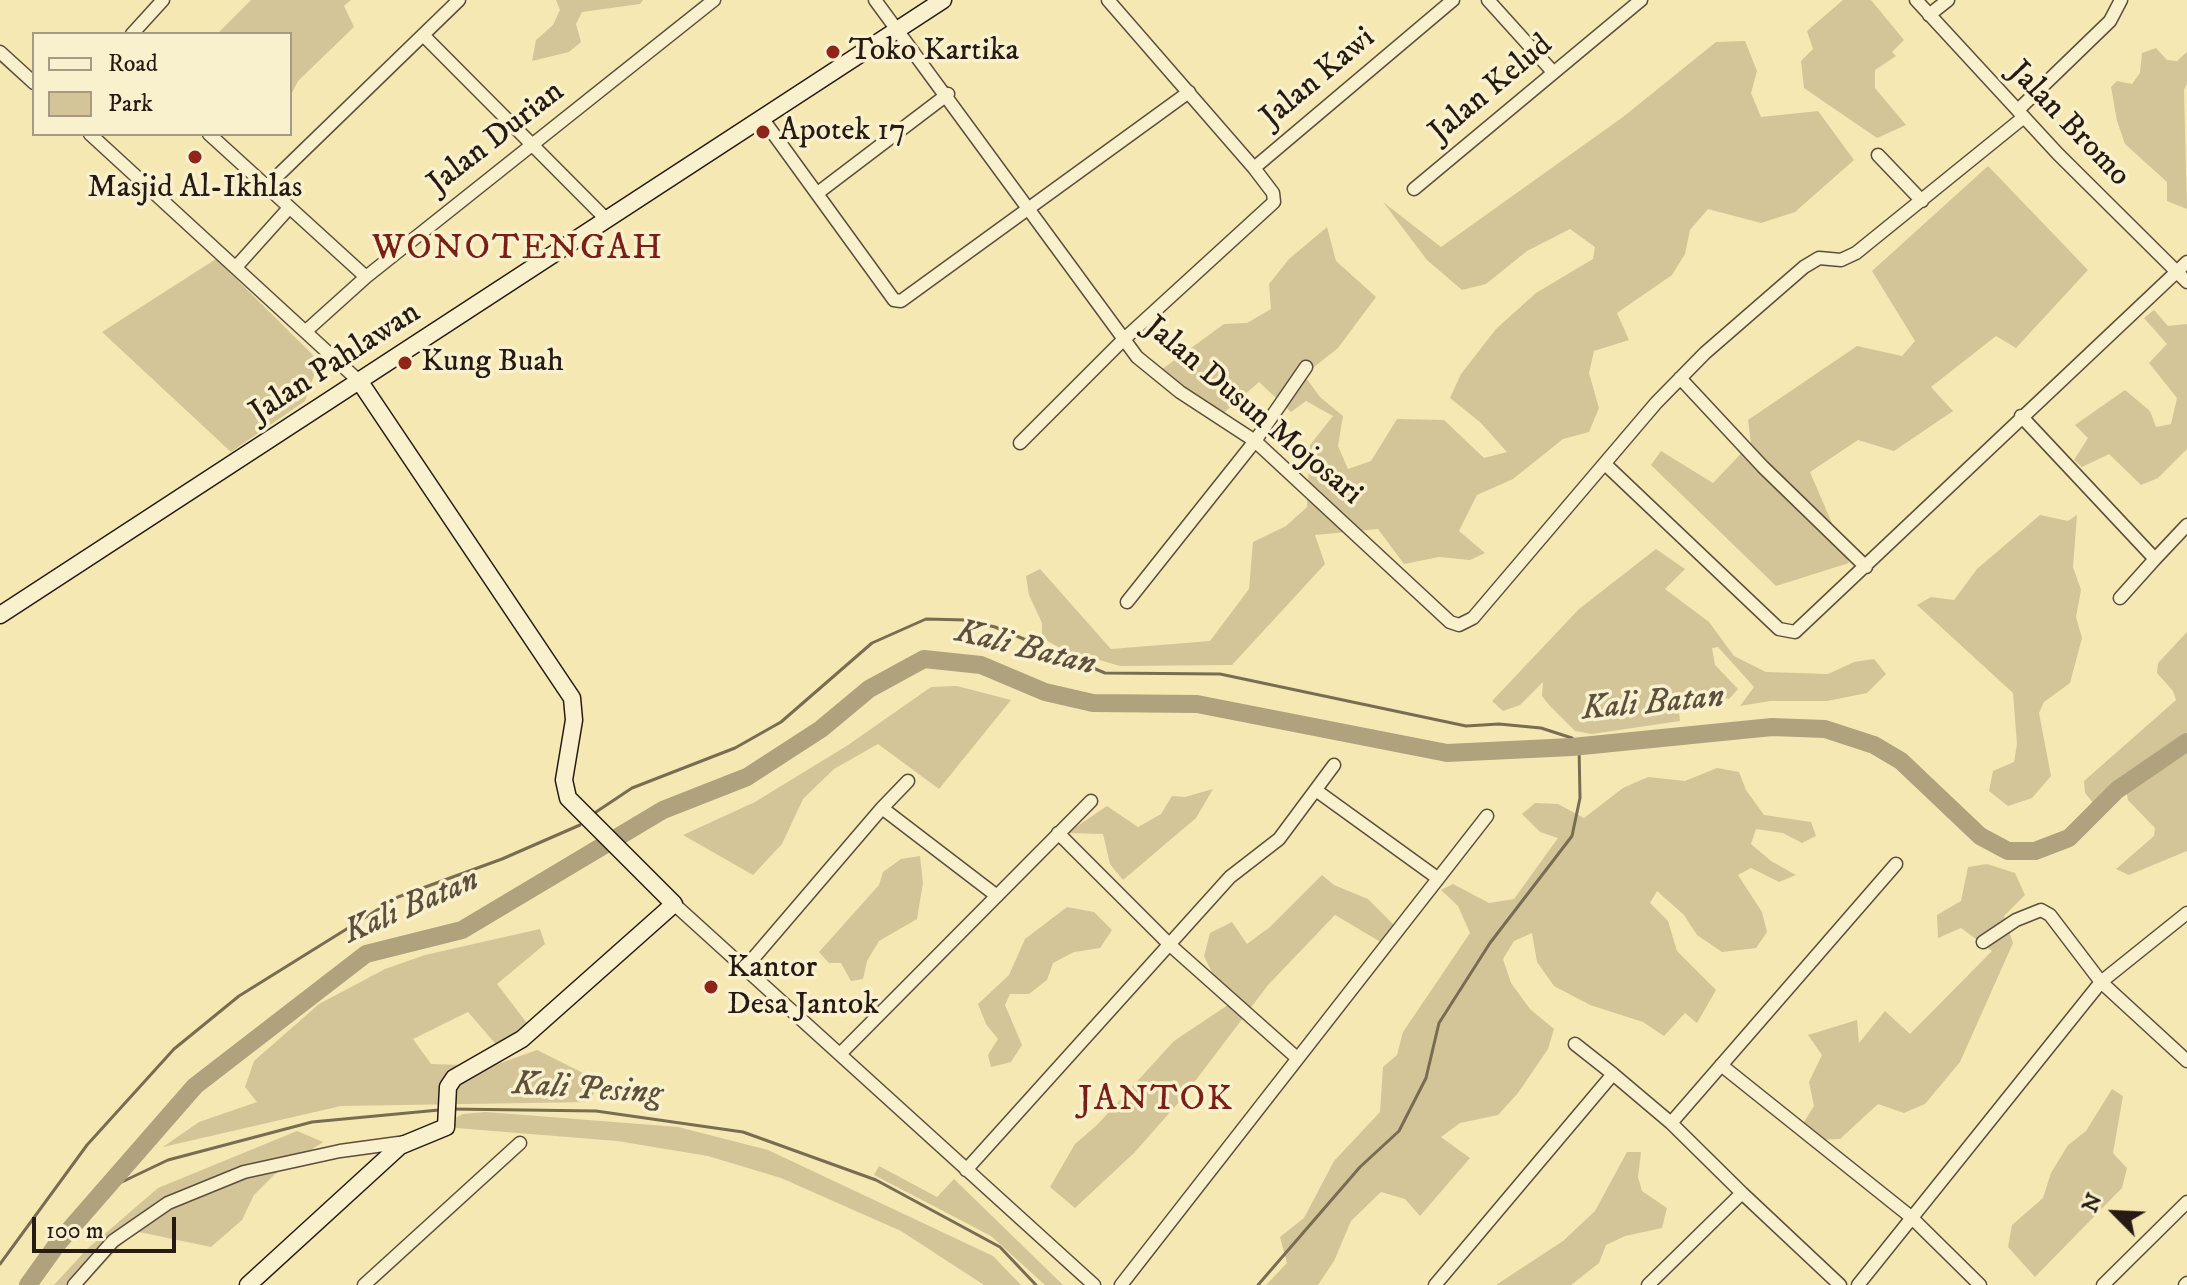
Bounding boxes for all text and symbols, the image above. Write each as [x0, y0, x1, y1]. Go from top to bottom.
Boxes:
street label: Jalan Kawi [1254, 20, 1384, 138]
street label: Jalan Kelud [1423, 27, 1561, 153]
legend [32, 32, 292, 136]
place label: Toko Kartika [849, 33, 1019, 71]
marker: Toko Kartika [824, 43, 842, 61]
text: Road [108, 49, 158, 79]
street label: Jalan Bromo [1999, 54, 2137, 196]
street label: Jalan Durian [421, 74, 573, 204]
text: Park [108, 89, 153, 119]
place label: Apotek 17 [779, 113, 906, 151]
marker: Apotek 17 [754, 123, 772, 141]
marker: Masjid Al-Ikhlas [186, 148, 204, 166]
place label: Masjid Al-Ikhlas [88, 170, 302, 208]
district label: WONOTENGAH [372, 229, 664, 273]
street label: Jalan Pahlawan [244, 295, 428, 433]
street label: Jalan Dusun Mojosari [1135, 309, 1369, 515]
place label: Kung Buah [421, 344, 564, 382]
marker: Kung Buah [396, 354, 414, 372]
water label: Kali Batan [951, 613, 1099, 687]
water label: Kali Batan [1580, 678, 1726, 732]
water label: Kali Batan [338, 861, 486, 955]
place label: Kantor Desa Jantok [727, 950, 879, 1025]
marker: Kantor Desa Jantok [702, 978, 720, 996]
water label: Kali Pesing [511, 1065, 663, 1117]
district label: JANTOK [1078, 1080, 1234, 1124]
north arrow [2075, 1173, 2155, 1253]
text: N [2077, 1189, 2109, 1217]
scale bar [36, 1201, 180, 1251]
text: 100 m [46, 1216, 104, 1246]

